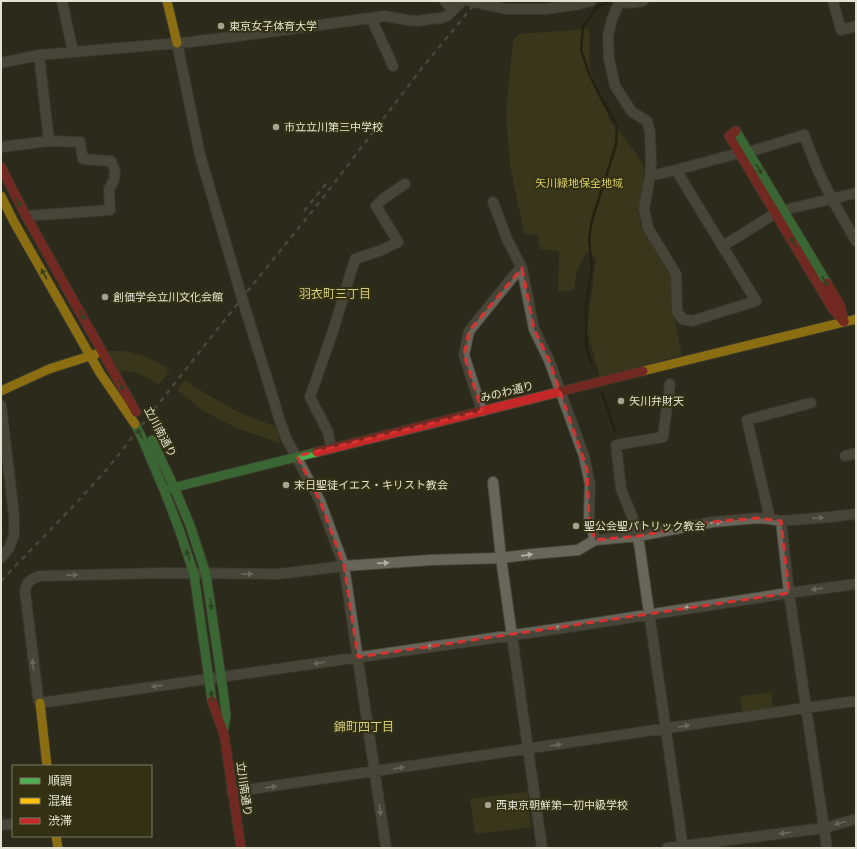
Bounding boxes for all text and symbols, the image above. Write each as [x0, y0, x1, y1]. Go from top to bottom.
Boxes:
place label: 東京女子体育大学 [229, 20, 317, 33]
marker: 東京女子体育大学 [216, 21, 226, 31]
place label: 市立立川第三中学校 [284, 121, 383, 134]
marker: 市立立川第三中学校 [271, 122, 281, 132]
one-way arrow [755, 163, 762, 175]
park label: 矢川緑地保全地域 [535, 177, 623, 190]
one-way arrow [15, 196, 22, 207]
one-way arrow [789, 236, 796, 248]
one-way arrow [40, 268, 47, 279]
one-way arrow [822, 275, 829, 287]
district label: 羽衣町三丁目 [299, 287, 371, 301]
place label: 創価学会立川文化会館 [113, 291, 223, 304]
marker: 創価学会立川文化会館 [100, 292, 110, 302]
one-way arrow [78, 309, 85, 321]
one-way arrow [118, 379, 124, 391]
street label: みのわ通り [479, 379, 535, 405]
place label: 矢川弁財天 [629, 395, 684, 408]
marker: 矢川弁財天 [616, 396, 626, 406]
street label: 立川南通り [141, 405, 179, 459]
one-way arrow [137, 428, 143, 440]
place label: 末日聖徒イエス・キリスト教会 [294, 479, 448, 492]
marker: 末日聖徒イエス・キリスト教会 [281, 480, 291, 490]
one-way arrow [812, 515, 824, 522]
one-way arrow [710, 519, 722, 525]
place label: 聖公会聖パトリック教会 [584, 520, 705, 533]
marker: 聖公会聖パトリック教会 [571, 521, 581, 531]
one-way arrow [184, 548, 190, 560]
one-way arrow [521, 552, 533, 558]
one-way arrow [377, 560, 389, 567]
one-way arrow [241, 571, 254, 577]
one-way arrow [66, 572, 79, 578]
one-way arrow [811, 586, 823, 592]
one-way arrow [208, 597, 214, 610]
one-way arrow [683, 605, 695, 611]
one-way arrow [554, 625, 566, 631]
one-way arrow [426, 644, 438, 650]
one-way arrow [30, 659, 37, 671]
one-way arrow [313, 660, 325, 666]
one-way arrow [151, 683, 163, 689]
one-way arrow [209, 690, 215, 703]
district label: 錦町四丁目 [334, 720, 394, 734]
one-way arrow [678, 723, 690, 729]
one-way arrow [550, 742, 562, 748]
street label: 立川南通り [234, 761, 254, 817]
legend [12, 765, 152, 837]
one-way arrow [393, 765, 405, 771]
text: 順調 [48, 774, 72, 788]
one-way arrow [265, 784, 277, 790]
text: 混雑 [48, 794, 72, 808]
place label: 西東京朝鮮第一初中級学校 [496, 799, 628, 812]
marker: 西東京朝鮮第一初中級学校 [483, 800, 493, 810]
one-way arrow [377, 804, 383, 816]
text: 渋滞 [48, 814, 72, 828]
one-way arrow [834, 820, 846, 826]
one-way arrow [779, 829, 791, 836]

